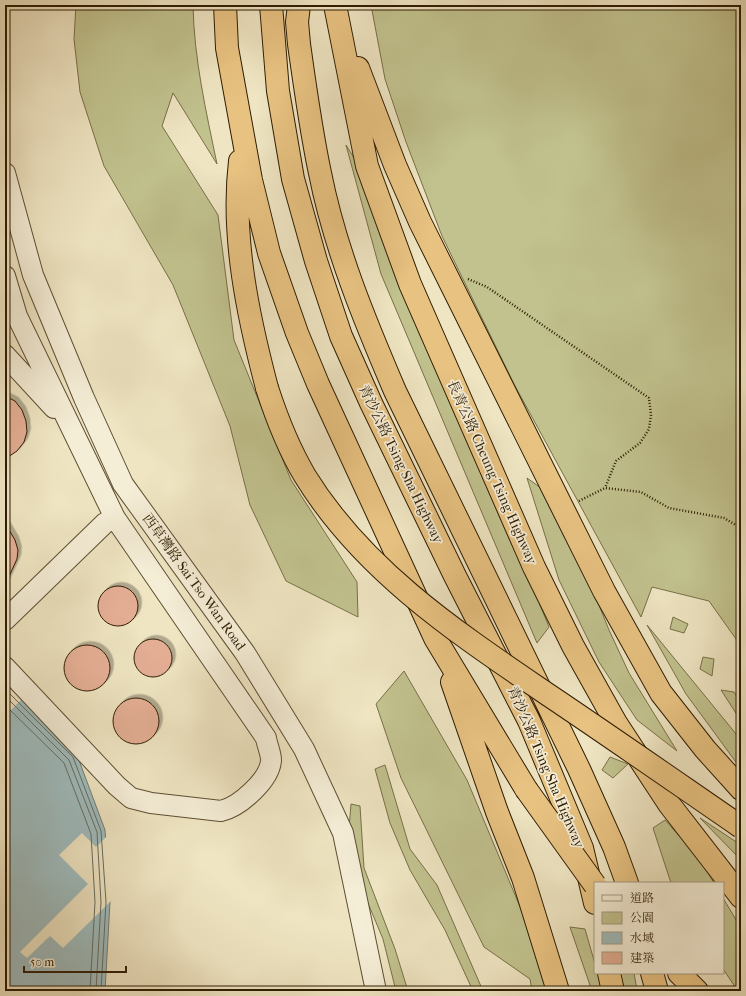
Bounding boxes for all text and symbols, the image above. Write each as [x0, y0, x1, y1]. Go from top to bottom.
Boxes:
street label: 長青公路 Cheung Tsing Highway [444, 377, 541, 567]
street label: 青沙公路 Tsing Sha Highway [355, 382, 447, 546]
street label: 西草灣路 Sai Tso Wan Road [139, 510, 250, 654]
street label: 青沙公路 Tsing Sha Highway [504, 684, 588, 851]
legend [594, 882, 724, 974]
text: 道路 [630, 891, 654, 905]
text: 公園 [630, 911, 654, 925]
text: 水域 [630, 931, 654, 945]
scale bar [24, 948, 126, 974]
text: 建築 [630, 951, 654, 965]
text: 50 m [30, 955, 54, 969]

